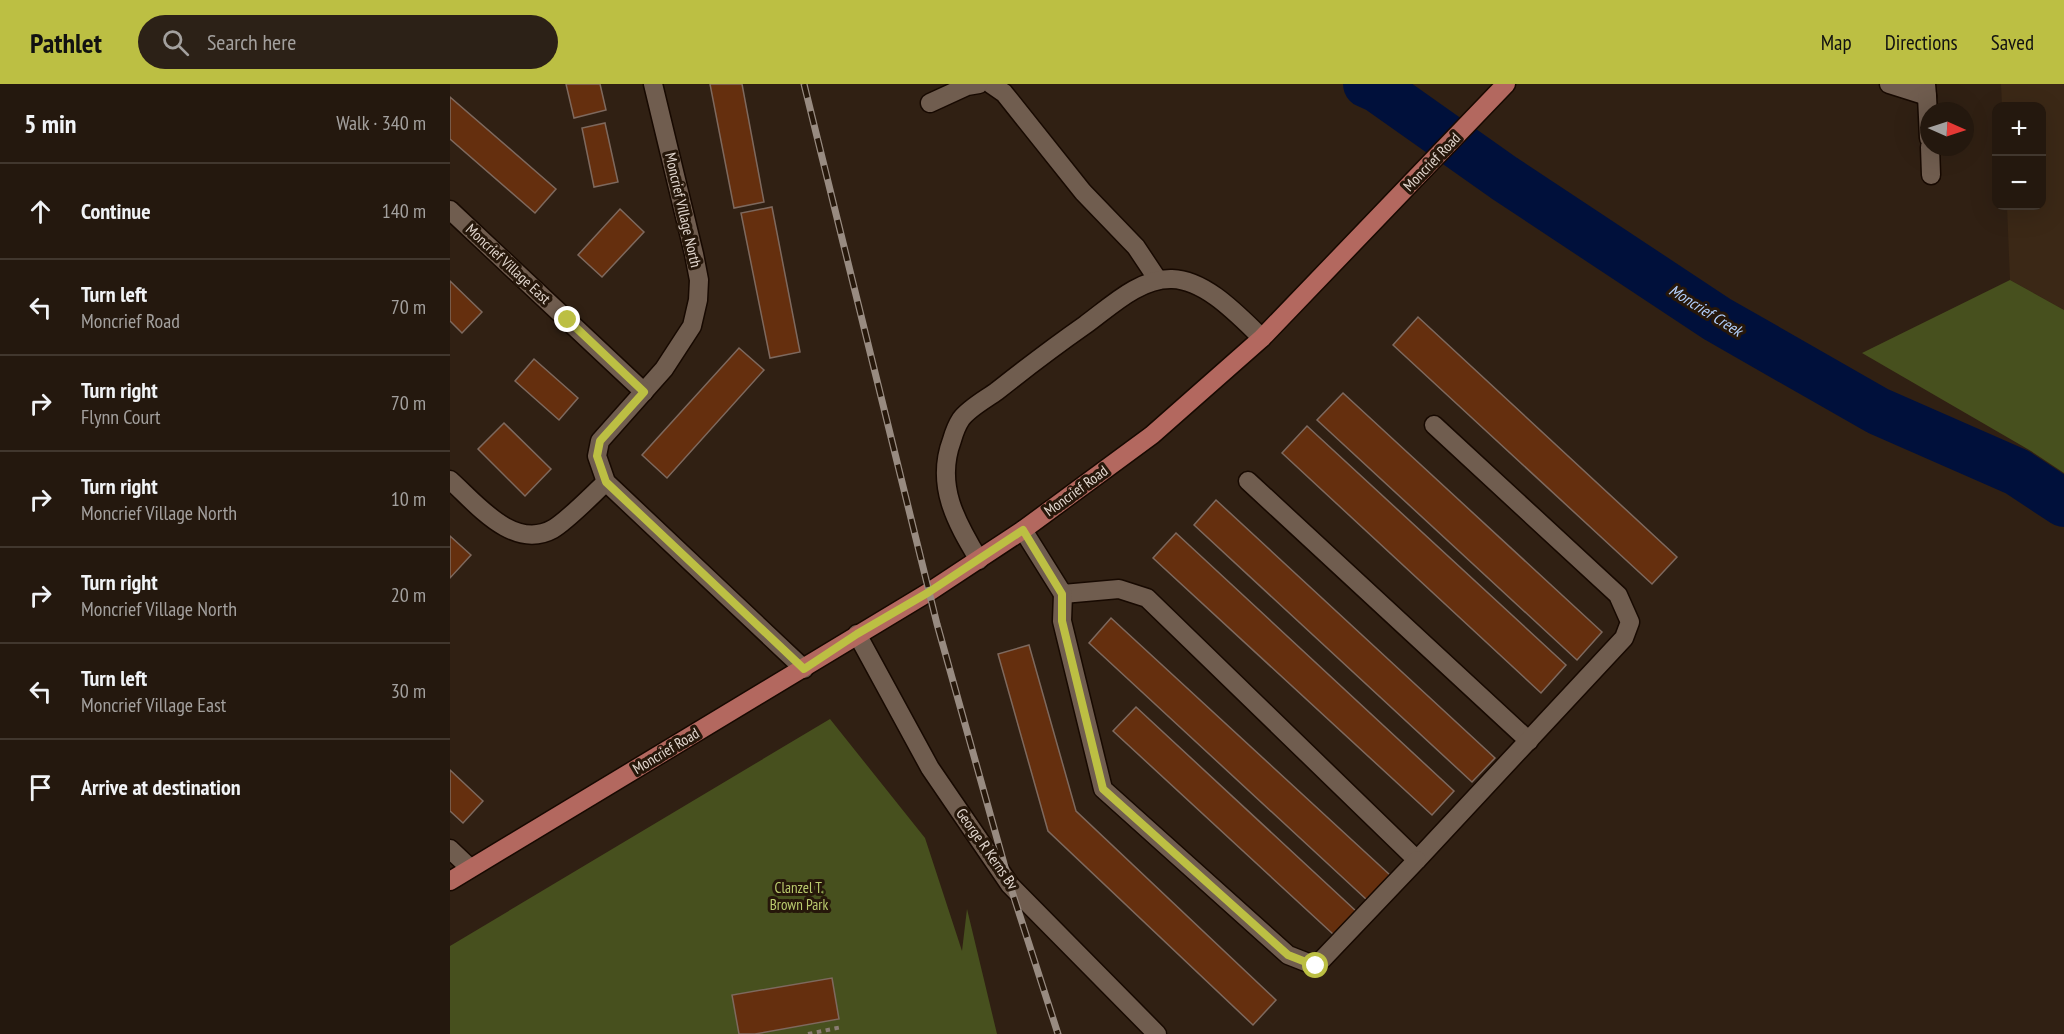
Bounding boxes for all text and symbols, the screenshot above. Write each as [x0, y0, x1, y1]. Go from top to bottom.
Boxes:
search box [138, 15, 558, 69]
text: Pathlet [30, 24, 102, 61]
icon: search [159, 26, 192, 59]
text: Search here [207, 28, 296, 56]
text: Map [1821, 29, 1852, 56]
text: Directions [1885, 29, 1958, 56]
text: Saved [1991, 29, 2034, 56]
north arrow [1920, 102, 1974, 156]
map controls [1992, 102, 2046, 210]
button: + [1992, 102, 2046, 156]
text: 5 min [24, 107, 77, 140]
text: Walk · 340 m [336, 110, 426, 136]
street label: Moncrief Road [1399, 128, 1464, 195]
street label: Moncrief Village North [661, 151, 706, 269]
button: − [1992, 156, 2046, 210]
icon: ahead [24, 195, 57, 228]
text: Continue [81, 197, 151, 225]
text: 140 m [382, 198, 426, 224]
street label: Moncrief Village East [462, 220, 555, 308]
text: Turn left [81, 280, 147, 308]
water label: Moncrief Creek [1666, 280, 1748, 341]
icon: left [24, 291, 57, 324]
text: 70 m [391, 294, 426, 320]
route end [554, 306, 580, 332]
text: Moncrief Road [81, 308, 180, 334]
text: Turn right [81, 376, 158, 404]
icon: right [24, 387, 57, 420]
text: 70 m [391, 390, 426, 416]
text: Flynn Court [81, 404, 161, 430]
street label: Moncrief Road [1040, 461, 1111, 520]
text: Turn right [81, 472, 158, 500]
icon: right [24, 483, 57, 516]
text: 10 m [391, 486, 426, 512]
text: Moncrief Village North [81, 500, 237, 526]
text: Turn right [81, 568, 158, 596]
icon: right [24, 579, 57, 612]
text: 20 m [391, 582, 426, 608]
text: Moncrief Village North [81, 596, 237, 622]
text: Turn left [81, 664, 147, 692]
icon: left [24, 675, 57, 708]
text: 30 m [391, 678, 426, 704]
text: Moncrief Village East [81, 692, 226, 718]
street label: Moncrief Road [629, 723, 702, 778]
icon: arrive [24, 771, 57, 804]
text: Arrive at destination [81, 773, 241, 801]
street label: George R Kerns Bv [952, 804, 1023, 893]
park label: Clanzel T. Brown Park [770, 878, 828, 914]
route start [1302, 952, 1328, 978]

